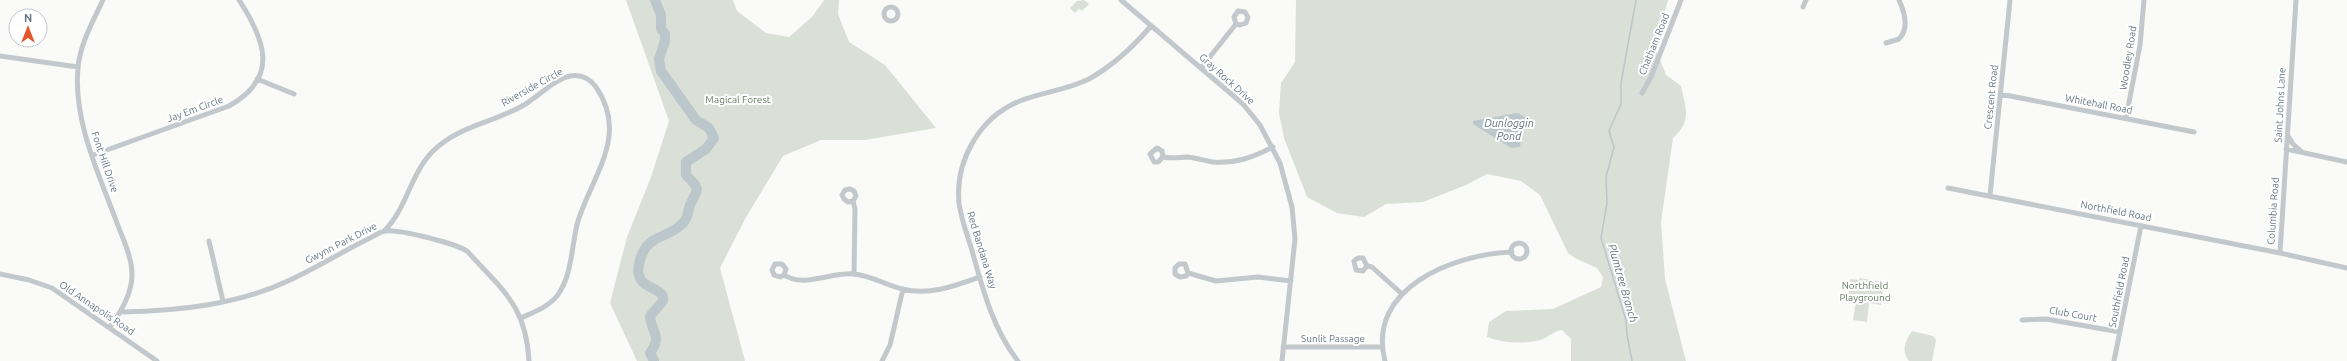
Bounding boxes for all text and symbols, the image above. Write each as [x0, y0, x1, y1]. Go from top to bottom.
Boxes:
north arrow [8, 8, 48, 48]
street label: Chatham Road [1637, 11, 1671, 77]
text: N [24, 12, 32, 24]
street label: Woodley Road [2117, 25, 2139, 91]
street label: Gray Rock Drive [1197, 51, 1257, 107]
street label: Crescent Road [1982, 64, 2000, 130]
street label: Riverside Circle [499, 66, 565, 108]
street label: Saint Johns Lane [2273, 67, 2287, 143]
street label: Whitehall Road [2064, 92, 2134, 116]
street label: Jay Em Circle [165, 94, 225, 124]
park label: Magical Forest [705, 94, 771, 105]
water label: Dunloggin Pond [1484, 117, 1534, 142]
street label: Font Hill Drive [89, 130, 121, 194]
street label: Columbia Road [2265, 177, 2281, 245]
street label: Northfield Road [2080, 199, 2153, 223]
street label: Red Bandana Way [965, 210, 999, 290]
street label: Gwynn Park Drive [303, 220, 379, 266]
water label: Plumtree Branch [1606, 242, 1640, 324]
street label: Southfield Road [2107, 255, 2131, 328]
street label: Old Annapolis Road [57, 279, 137, 337]
park label: Northfield Playground [1839, 280, 1891, 303]
street label: Club Court [2048, 304, 2098, 324]
street label: Sunlit Passage [1301, 333, 1365, 344]

